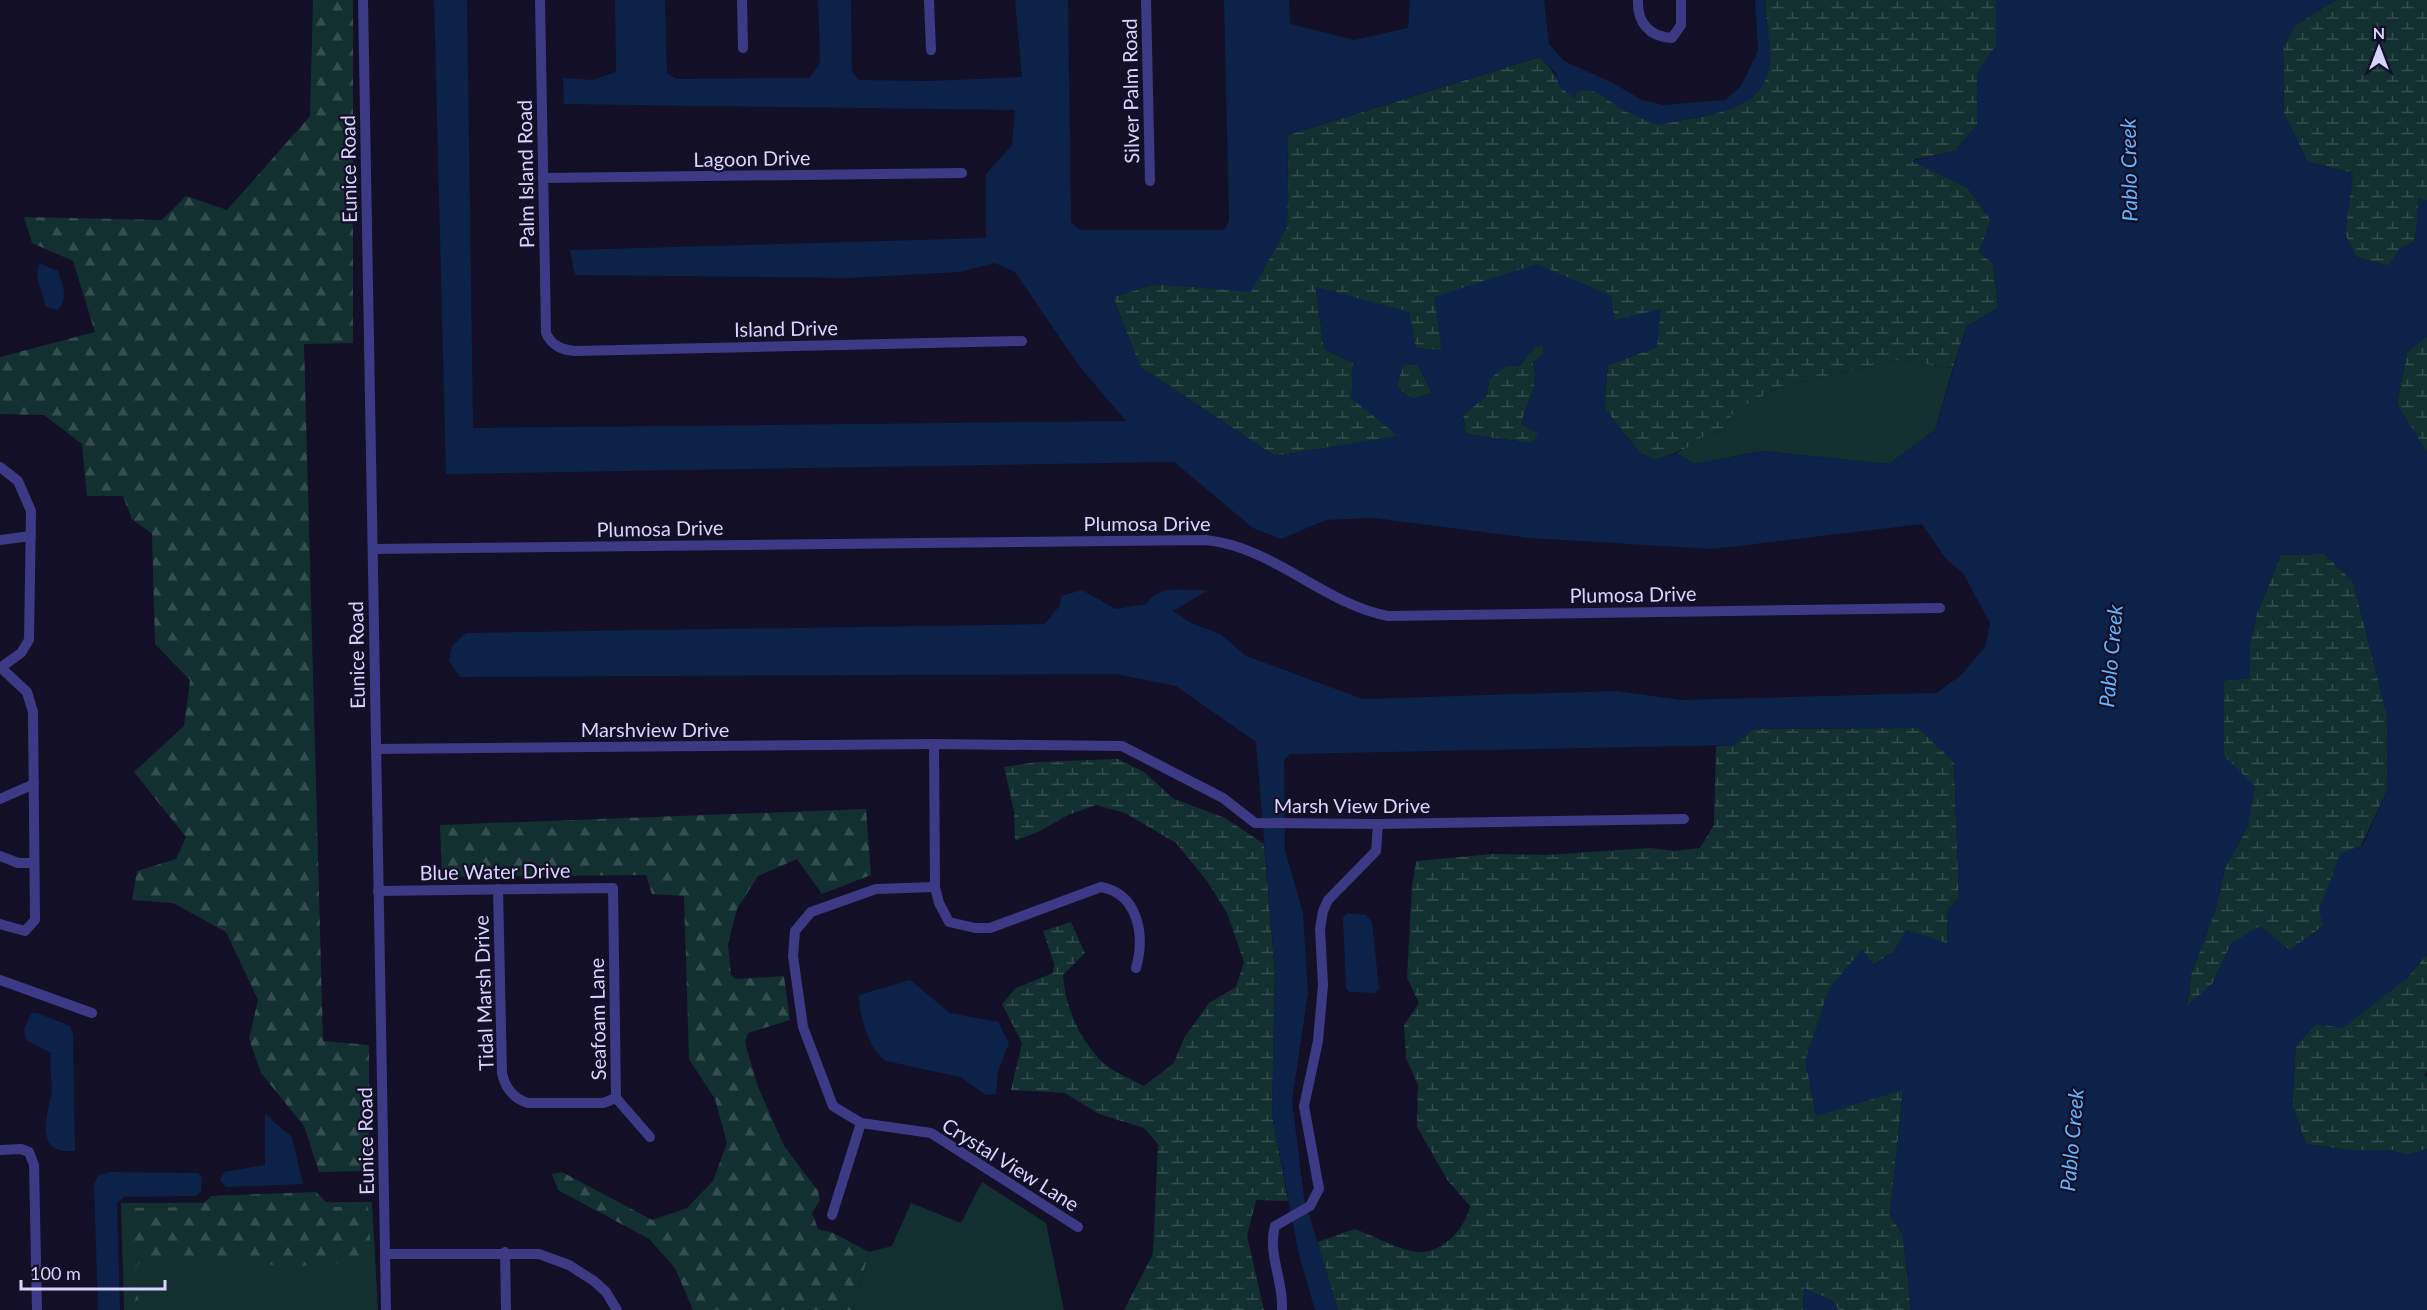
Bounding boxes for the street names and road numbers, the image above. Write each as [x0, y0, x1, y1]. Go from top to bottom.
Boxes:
street label: Silver Palm Road [1117, 18, 1143, 164]
street label: Palm Island Road [512, 100, 538, 248]
street label: Eunice Road [335, 115, 361, 223]
street label: Lagoon Drive [693, 145, 811, 171]
street label: Island Drive [734, 315, 838, 341]
street label: Plumosa Drive [1083, 511, 1211, 535]
street label: Plumosa Drive [596, 515, 724, 541]
street label: Plumosa Drive [1569, 581, 1697, 607]
street label: Eunice Road [343, 601, 369, 709]
street label: Marshview Drive [581, 717, 729, 741]
street label: Marsh View Drive [1274, 793, 1430, 817]
street label: Blue Water Drive [419, 858, 571, 884]
street label: Tidal Marsh Drive [468, 915, 498, 1071]
street label: Seafoam Lane [584, 957, 610, 1081]
street label: Eunice Road [352, 1087, 378, 1195]
street label: Crystal View Lane [938, 1112, 1084, 1216]

